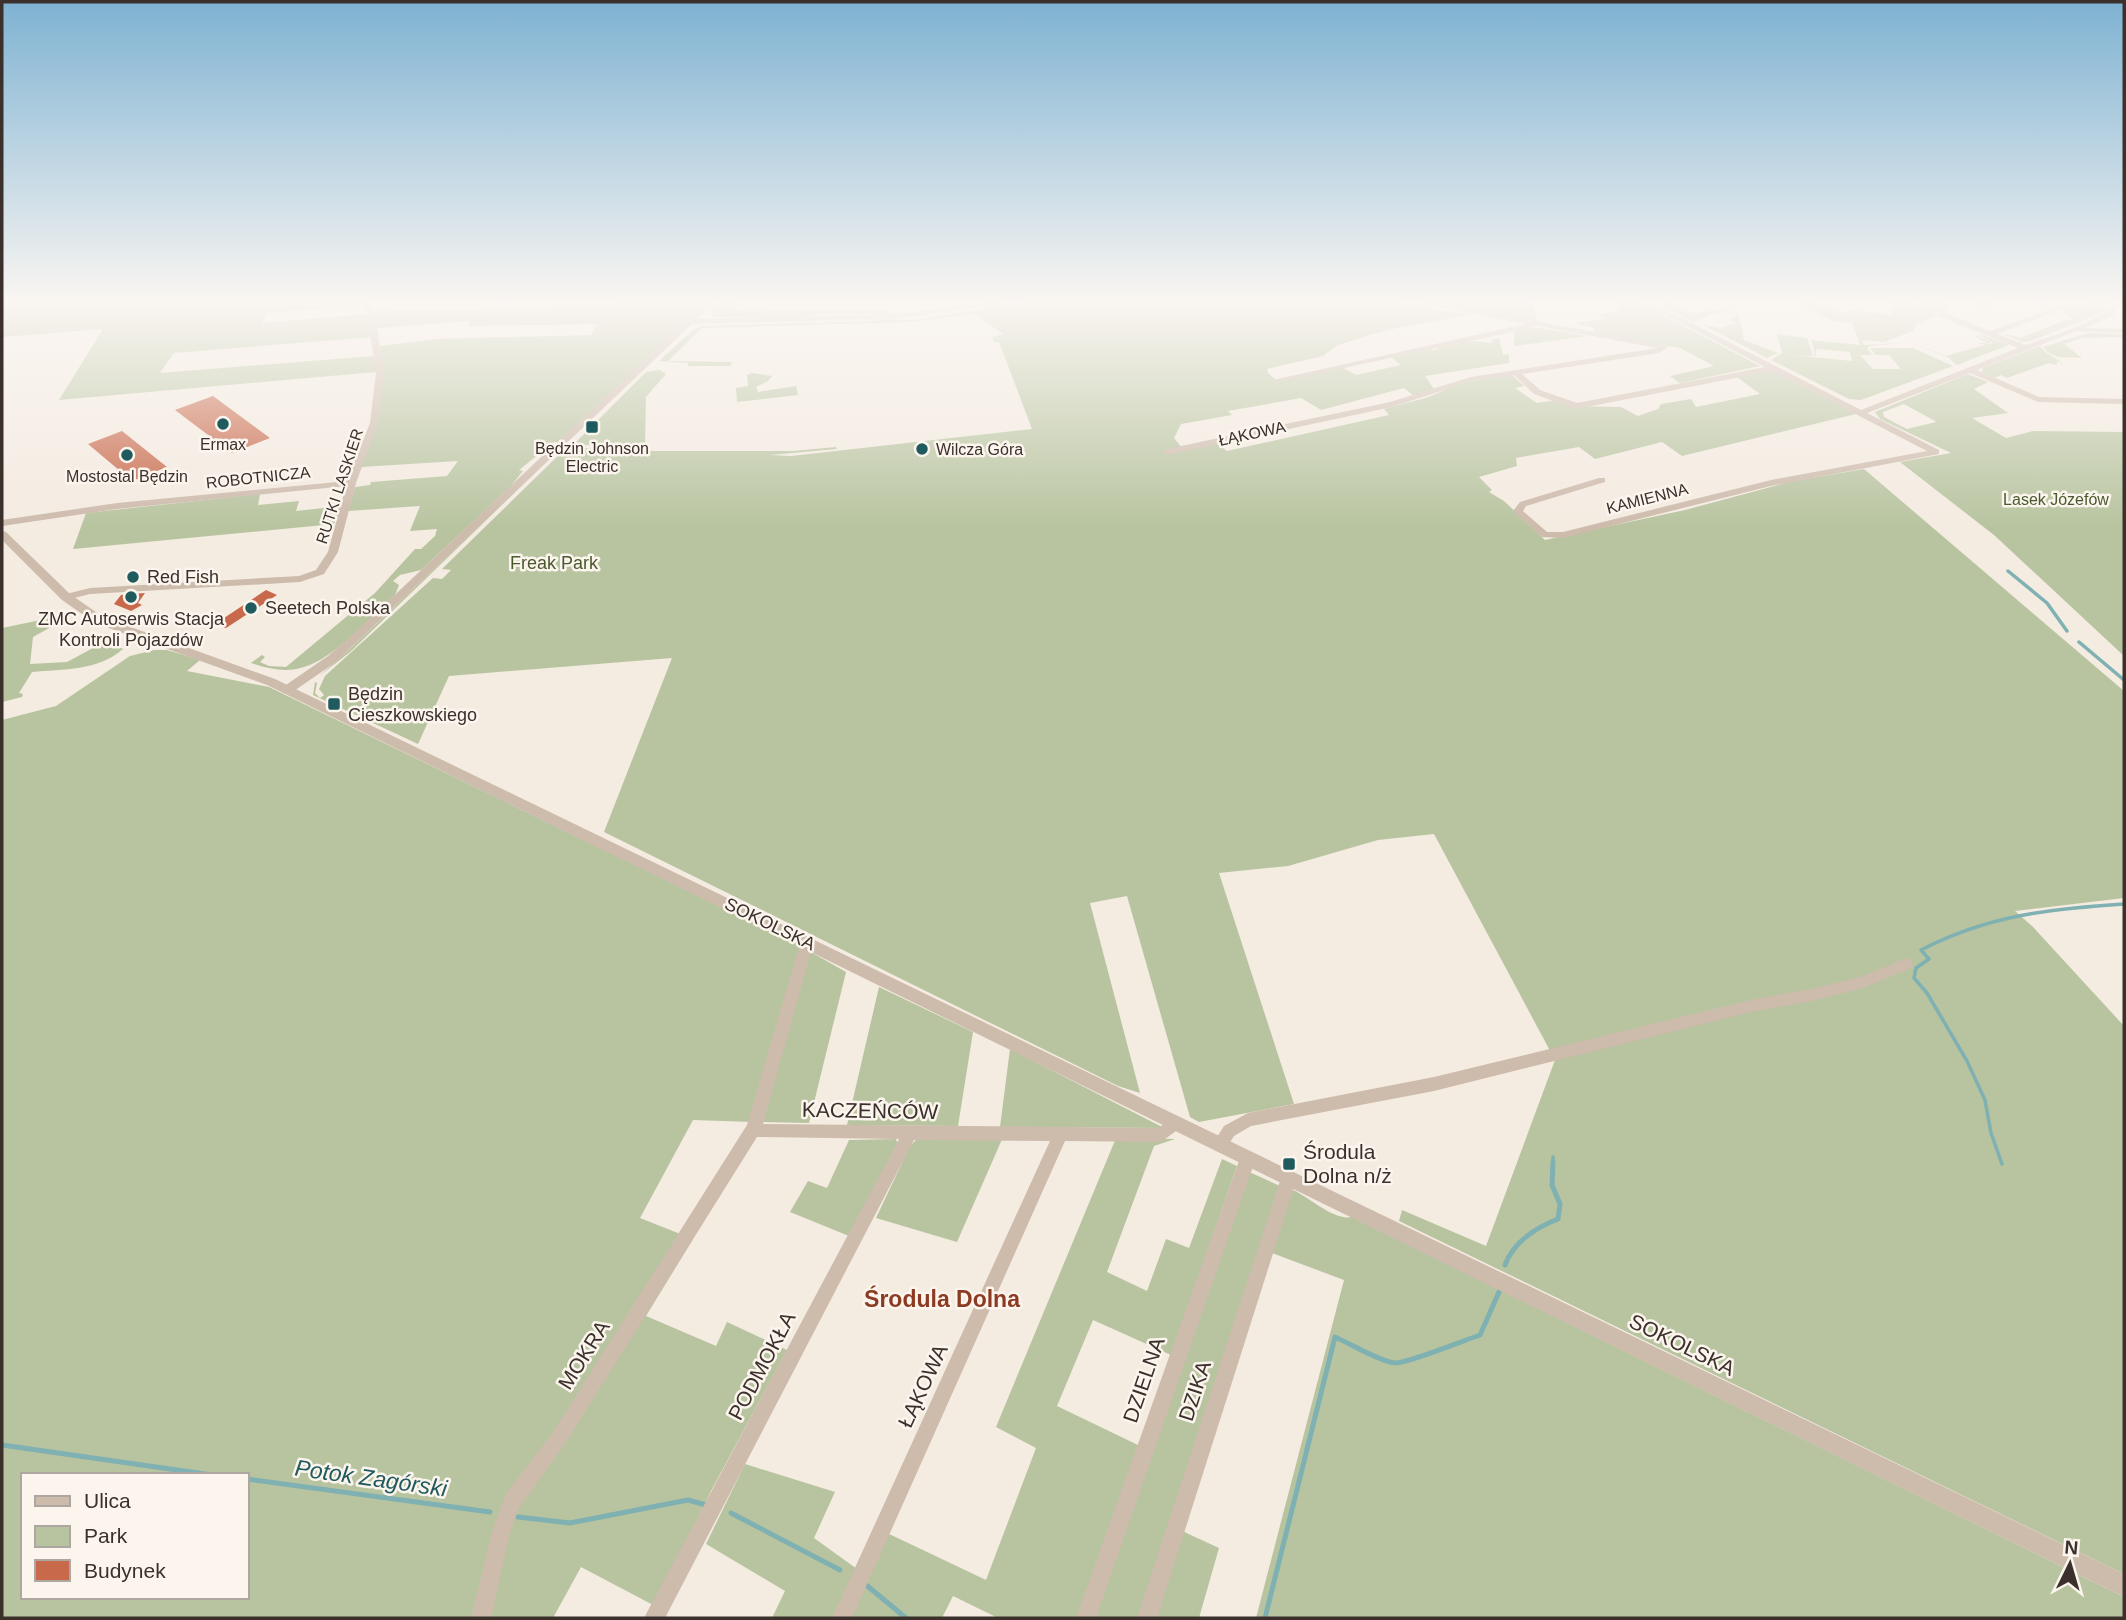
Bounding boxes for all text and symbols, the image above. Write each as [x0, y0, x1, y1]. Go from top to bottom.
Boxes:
marker: Ermax [215, 416, 231, 432]
street label: ŁĄKOWA [1217, 418, 1287, 449]
marker: Będzin Johnson Electric [584, 419, 600, 435]
street label: RUTKI LASKIER [313, 426, 366, 546]
place label: Ermax [200, 436, 246, 453]
place label: Będzin Johnson Electric [535, 440, 649, 475]
marker: Wilcza Góra [914, 441, 930, 457]
place label: Wilcza Góra [936, 441, 1023, 458]
marker: Mostostal Będzin [119, 447, 135, 463]
street label: ROBOTNICZA [205, 464, 311, 491]
place label: Mostostal Będzin [66, 468, 188, 485]
street label: KAMIENNA [1605, 480, 1690, 517]
park label: Lasek Józefów [2003, 491, 2109, 508]
park label: Freak Park [510, 553, 599, 573]
place label: Red Fish [147, 567, 219, 587]
marker: Red Fish [125, 569, 141, 585]
marker: ZMC Autoserwis Stacja Kontroli Pojazdów [123, 589, 139, 605]
place label: Seetech Polska [265, 598, 391, 618]
marker: Seetech Polska [243, 600, 259, 616]
place label: ZMC Autoserwis Stacja Kontroli Pojazdów [38, 609, 225, 650]
place label: Będzin Cieszkowskiego [348, 684, 477, 725]
marker: Będzin Cieszkowskiego [326, 696, 342, 712]
street label: SOKOLSKA [722, 894, 818, 954]
street label: KACZEŃCÓW [802, 1098, 939, 1123]
place label: Środula Dolna n/ż [1303, 1140, 1392, 1187]
marker: Środula Dolna n/ż [1281, 1156, 1297, 1172]
district label: Środula Dolna [864, 1285, 1020, 1312]
street label: PODMOKŁA [723, 1308, 800, 1424]
street label: SOKOLSKA [1626, 1309, 1739, 1380]
street label: MOKRA [553, 1316, 614, 1393]
street label: DZIELNA [1118, 1334, 1169, 1426]
street label: ŁĄKOWA [893, 1341, 952, 1431]
street label: DZIKA [1174, 1358, 1215, 1424]
water label: Potok Zagórski [293, 1454, 450, 1502]
legend [21, 1473, 248, 1599]
text: Ulica [84, 1489, 131, 1512]
text: Park [84, 1524, 128, 1547]
north arrow [2035, 1529, 2105, 1599]
text: N [2064, 1537, 2079, 1559]
text: Budynek [84, 1559, 166, 1582]

